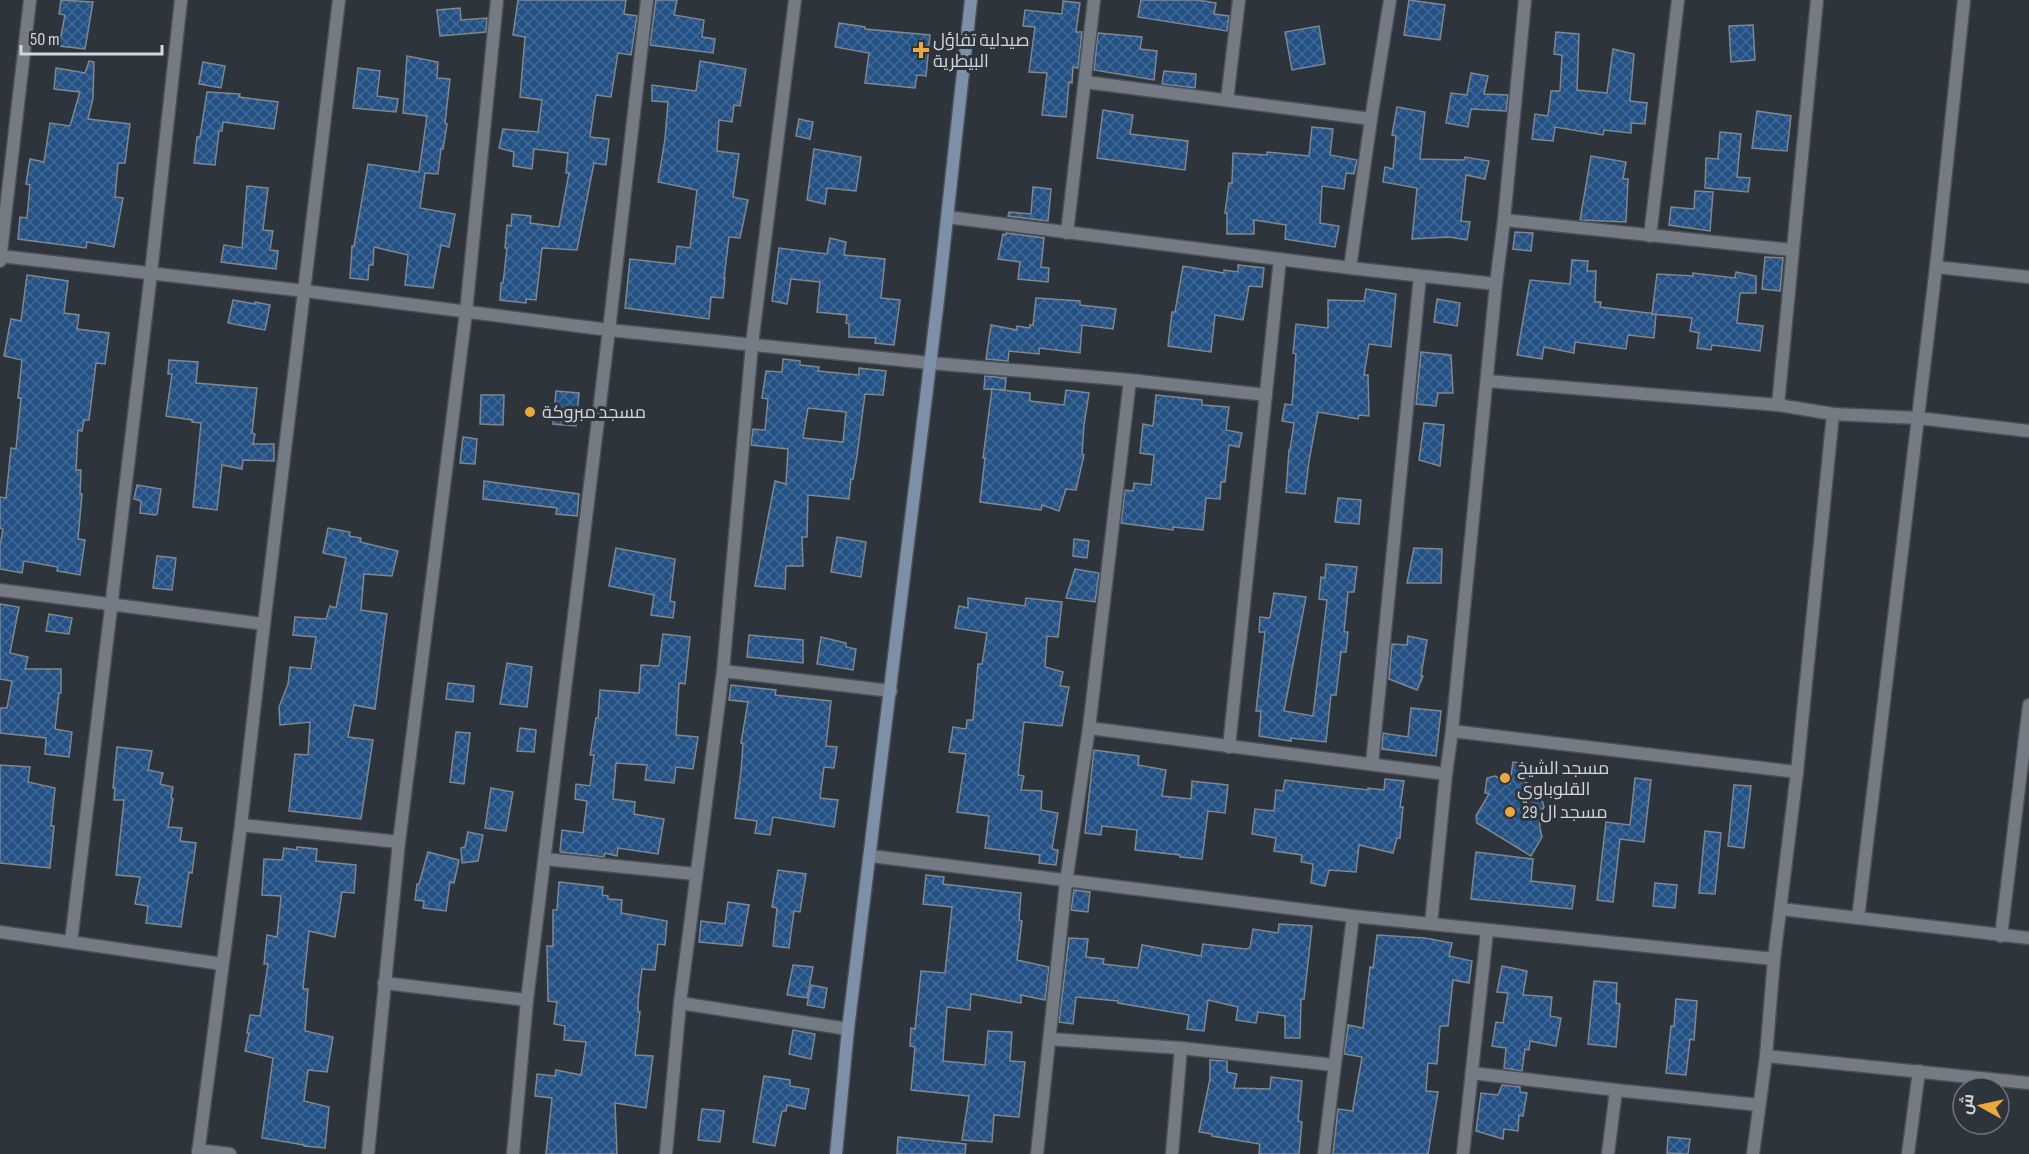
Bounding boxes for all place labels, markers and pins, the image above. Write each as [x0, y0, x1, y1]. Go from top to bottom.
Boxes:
place label: صيدلية تفاؤل البيطرية [933, 30, 1030, 72]
marker: صيدلية تفاؤل البيطرية [914, 43, 928, 57]
place label: مسجد مبروكة [542, 402, 646, 423]
marker: مسجد مبروكة [523, 405, 537, 419]
place label: مسجد الشيخ القلوباوي [1517, 758, 1609, 803]
marker: مسجد الشيخ القلوباوي [1498, 771, 1512, 785]
place label: مسجد ال 29 [1522, 802, 1607, 823]
marker: مسجد ال 29 [1503, 805, 1517, 819]

